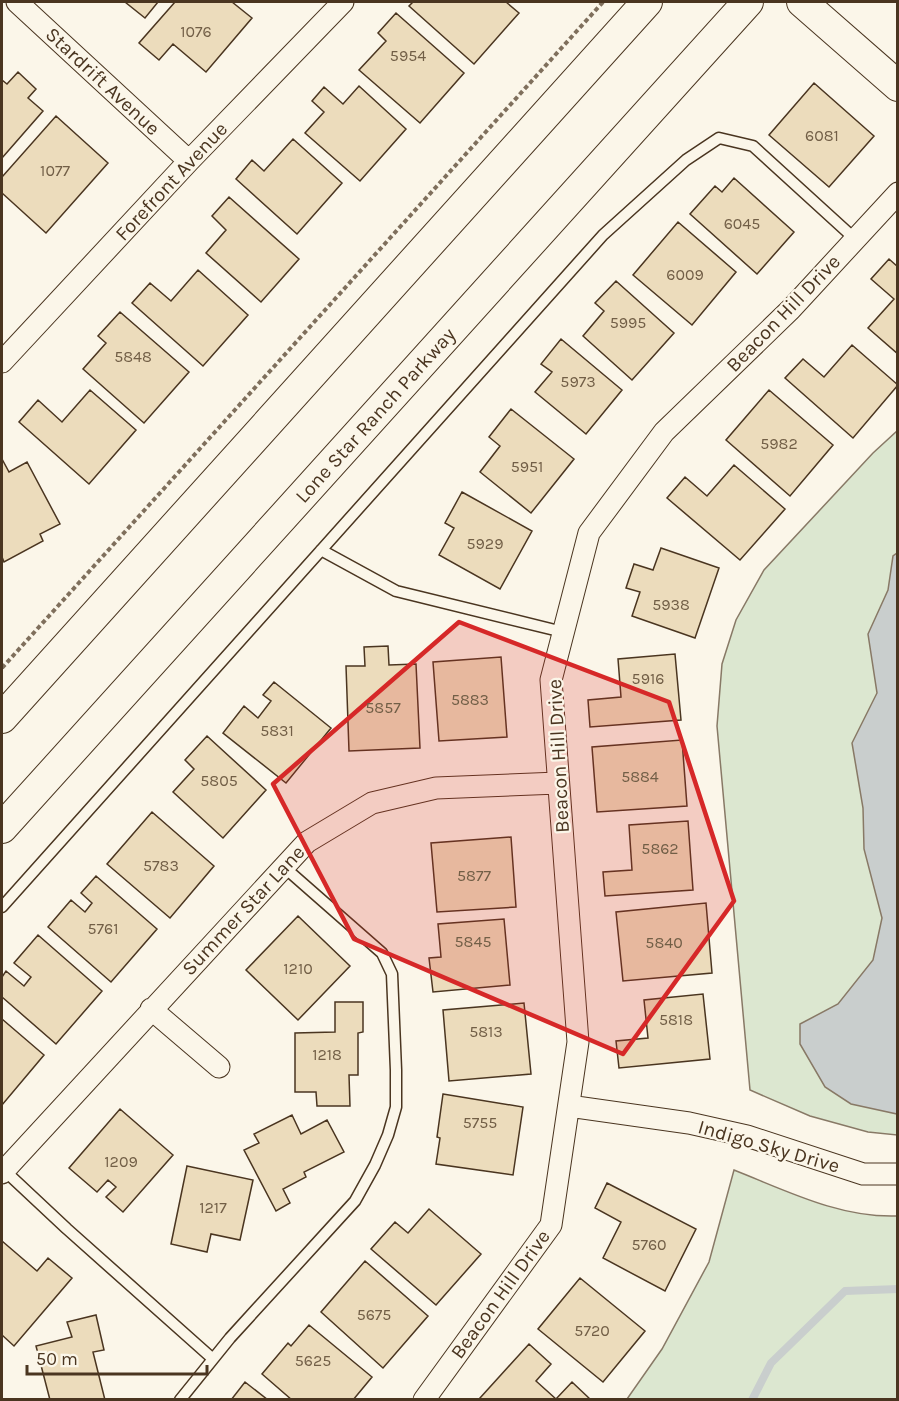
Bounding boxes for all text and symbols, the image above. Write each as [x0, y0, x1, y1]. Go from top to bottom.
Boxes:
house number: 1076 [180, 22, 212, 41]
street label: Stardrift Avenue [41, 23, 165, 140]
house number: 5954 [390, 46, 426, 65]
street label: Forefront Avenue [111, 117, 232, 245]
house number: 6081 [805, 126, 839, 145]
house number: 1077 [40, 161, 70, 180]
house number: 6045 [724, 214, 760, 233]
street label: Beacon Hill Drive [722, 250, 845, 377]
house number: 6009 [666, 265, 704, 284]
house number: 5995 [610, 313, 646, 332]
street label: Lone Star Ranch Parkway [291, 323, 460, 508]
house number: 5848 [114, 347, 152, 366]
house number: 5973 [560, 372, 596, 391]
house number: 5982 [760, 434, 798, 453]
house number: 5951 [511, 457, 543, 476]
house number: 5929 [467, 534, 503, 553]
house number: 5938 [652, 595, 690, 614]
house number: 5916 [632, 669, 664, 688]
street label: Beacon Hill Drive [543, 679, 574, 833]
house number: 5883 [451, 690, 489, 709]
house number: 5857 [365, 698, 401, 717]
house number: 5831 [260, 721, 294, 740]
house number: 5884 [621, 767, 659, 786]
house number: 5805 [200, 771, 238, 790]
house number: 5862 [641, 839, 679, 858]
street label: Summer Star Lane [177, 841, 309, 980]
house number: 5783 [143, 856, 179, 875]
house number: 5877 [457, 866, 491, 885]
house number: 5761 [88, 919, 119, 938]
house number: 5845 [455, 932, 491, 951]
house number: 5840 [645, 933, 683, 952]
house number: 1210 [283, 959, 313, 978]
house number: 5818 [659, 1010, 693, 1029]
house number: 5813 [469, 1022, 503, 1041]
house number: 1218 [312, 1045, 342, 1064]
house number: 5755 [463, 1113, 497, 1132]
street label: Indigo Sky Drive [695, 1115, 842, 1178]
house number: 1209 [104, 1152, 138, 1171]
house number: 1217 [199, 1198, 227, 1217]
street label: Beacon Hill Drive [446, 1225, 555, 1363]
house number: 5760 [631, 1235, 667, 1254]
house number: 5675 [357, 1305, 391, 1324]
house number: 5720 [574, 1321, 610, 1340]
scale bar [27, 1338, 207, 1376]
text: 50 m [36, 1348, 78, 1370]
house number: 5625 [295, 1351, 331, 1370]

